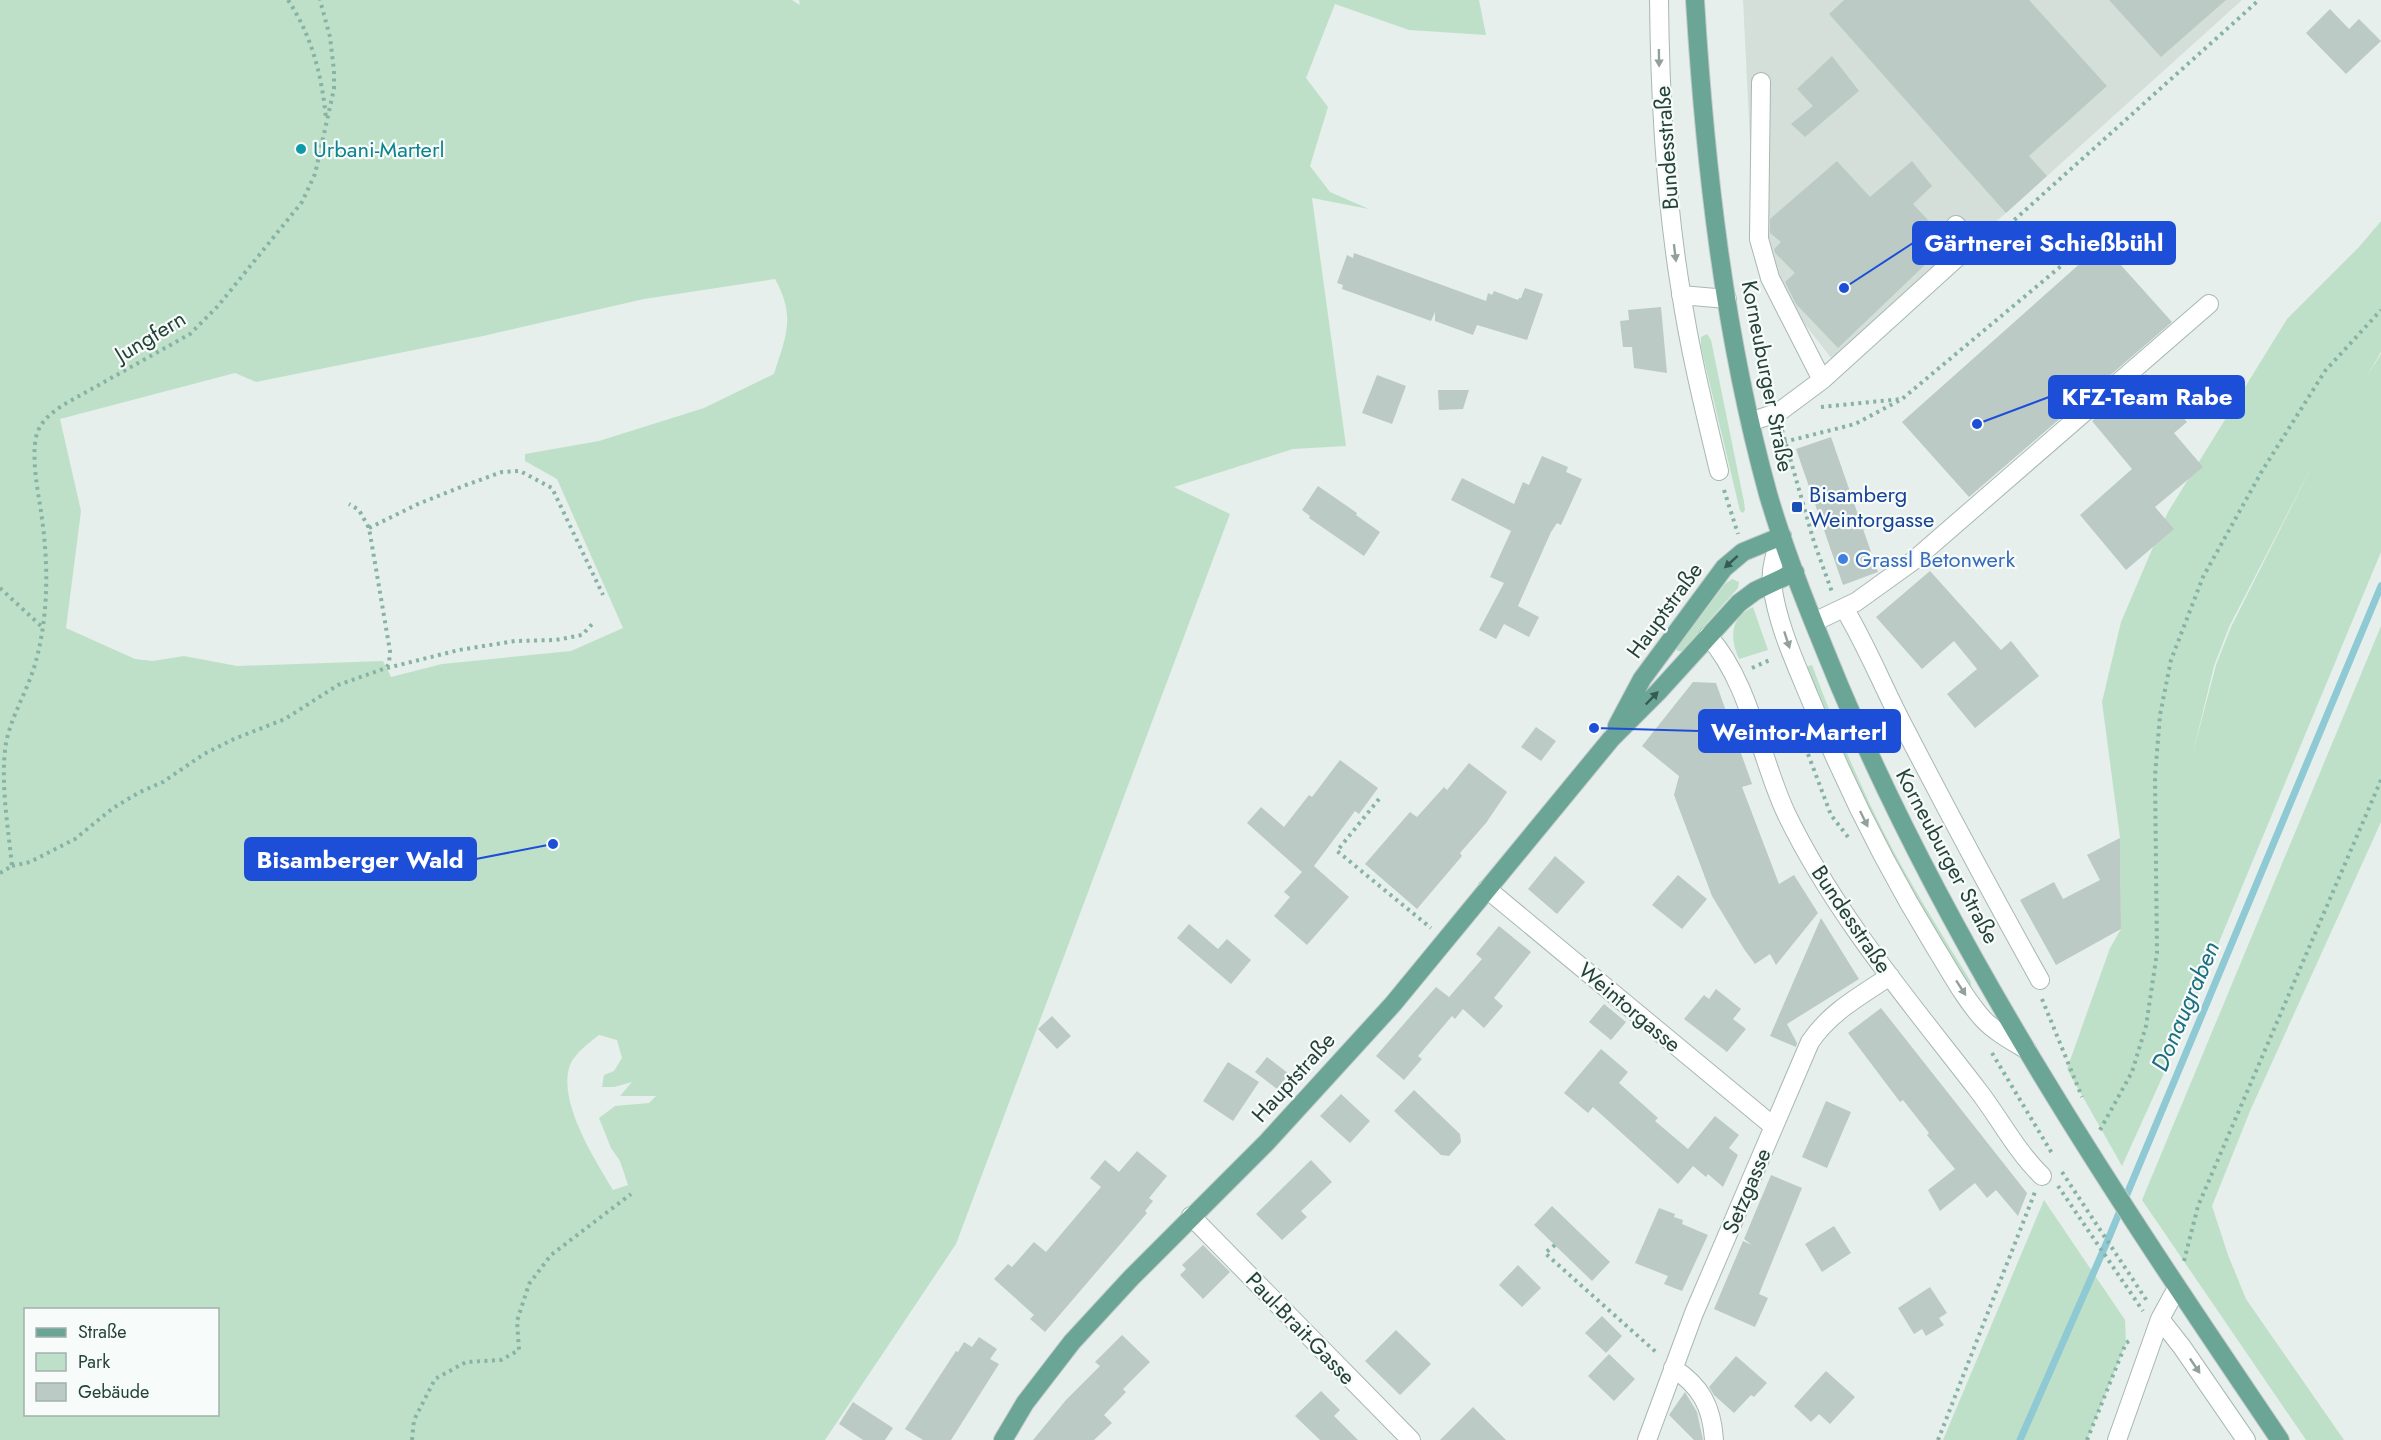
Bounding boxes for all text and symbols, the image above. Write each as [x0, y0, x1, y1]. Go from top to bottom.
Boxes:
one-way arrow [1654, 49, 1664, 68]
street label: Bundesstraße [1646, 85, 1686, 211]
place label: Urbani-Marterl [313, 133, 445, 165]
marker: Urbani-Marterl [294, 142, 308, 156]
callout: Gärtnerei Schießbühl [1913, 222, 2175, 264]
text: Gärtnerei Schießbühl [1925, 225, 2163, 260]
one-way arrow [1670, 243, 1679, 262]
street label: Korneuburger Straße [1734, 278, 1802, 474]
street label: Jungfern [106, 302, 192, 371]
callout: KFZ-Team Rabe [2049, 376, 2244, 418]
text: KFZ-Team Rabe [2061, 379, 2233, 414]
place label: Bisamberg Weintorgasse [1809, 478, 1934, 535]
marker: Bisamberg Weintorgasse [1790, 500, 1804, 514]
place label: Grassl Betonwerk [1855, 543, 2015, 575]
marker: Grassl Betonwerk [1836, 552, 1850, 566]
street label: Hauptstraße [1618, 555, 1710, 665]
one-way arrow [1723, 555, 1738, 569]
one-way arrow [1783, 631, 1792, 649]
one-way arrow [1645, 690, 1659, 705]
callout: Weintor-Marterl [1699, 710, 1900, 752]
text: Weintor-Marterl [1711, 714, 1887, 749]
street label: Korneuburger Straße [1888, 763, 2008, 949]
one-way arrow [1860, 810, 1869, 827]
callout: Bisamberger Wald [245, 838, 476, 880]
text: Bisamberger Wald [256, 842, 464, 877]
street label: Bundesstraße [1804, 859, 1900, 979]
water label: Donaugraben [2142, 936, 2228, 1076]
street label: Weintorgasse [1572, 954, 1688, 1060]
one-way arrow [1955, 980, 1966, 996]
street label: Hauptstraße [1244, 1025, 1342, 1129]
street label: Setzgasse [1714, 1143, 1778, 1239]
street label: Paul-Brait-Gasse [1239, 1264, 1363, 1392]
legend [24, 1308, 219, 1416]
text: Straße [78, 1319, 126, 1345]
text: Park [78, 1349, 110, 1375]
one-way arrow [2189, 1357, 2201, 1373]
text: Gebäude [78, 1379, 149, 1405]

